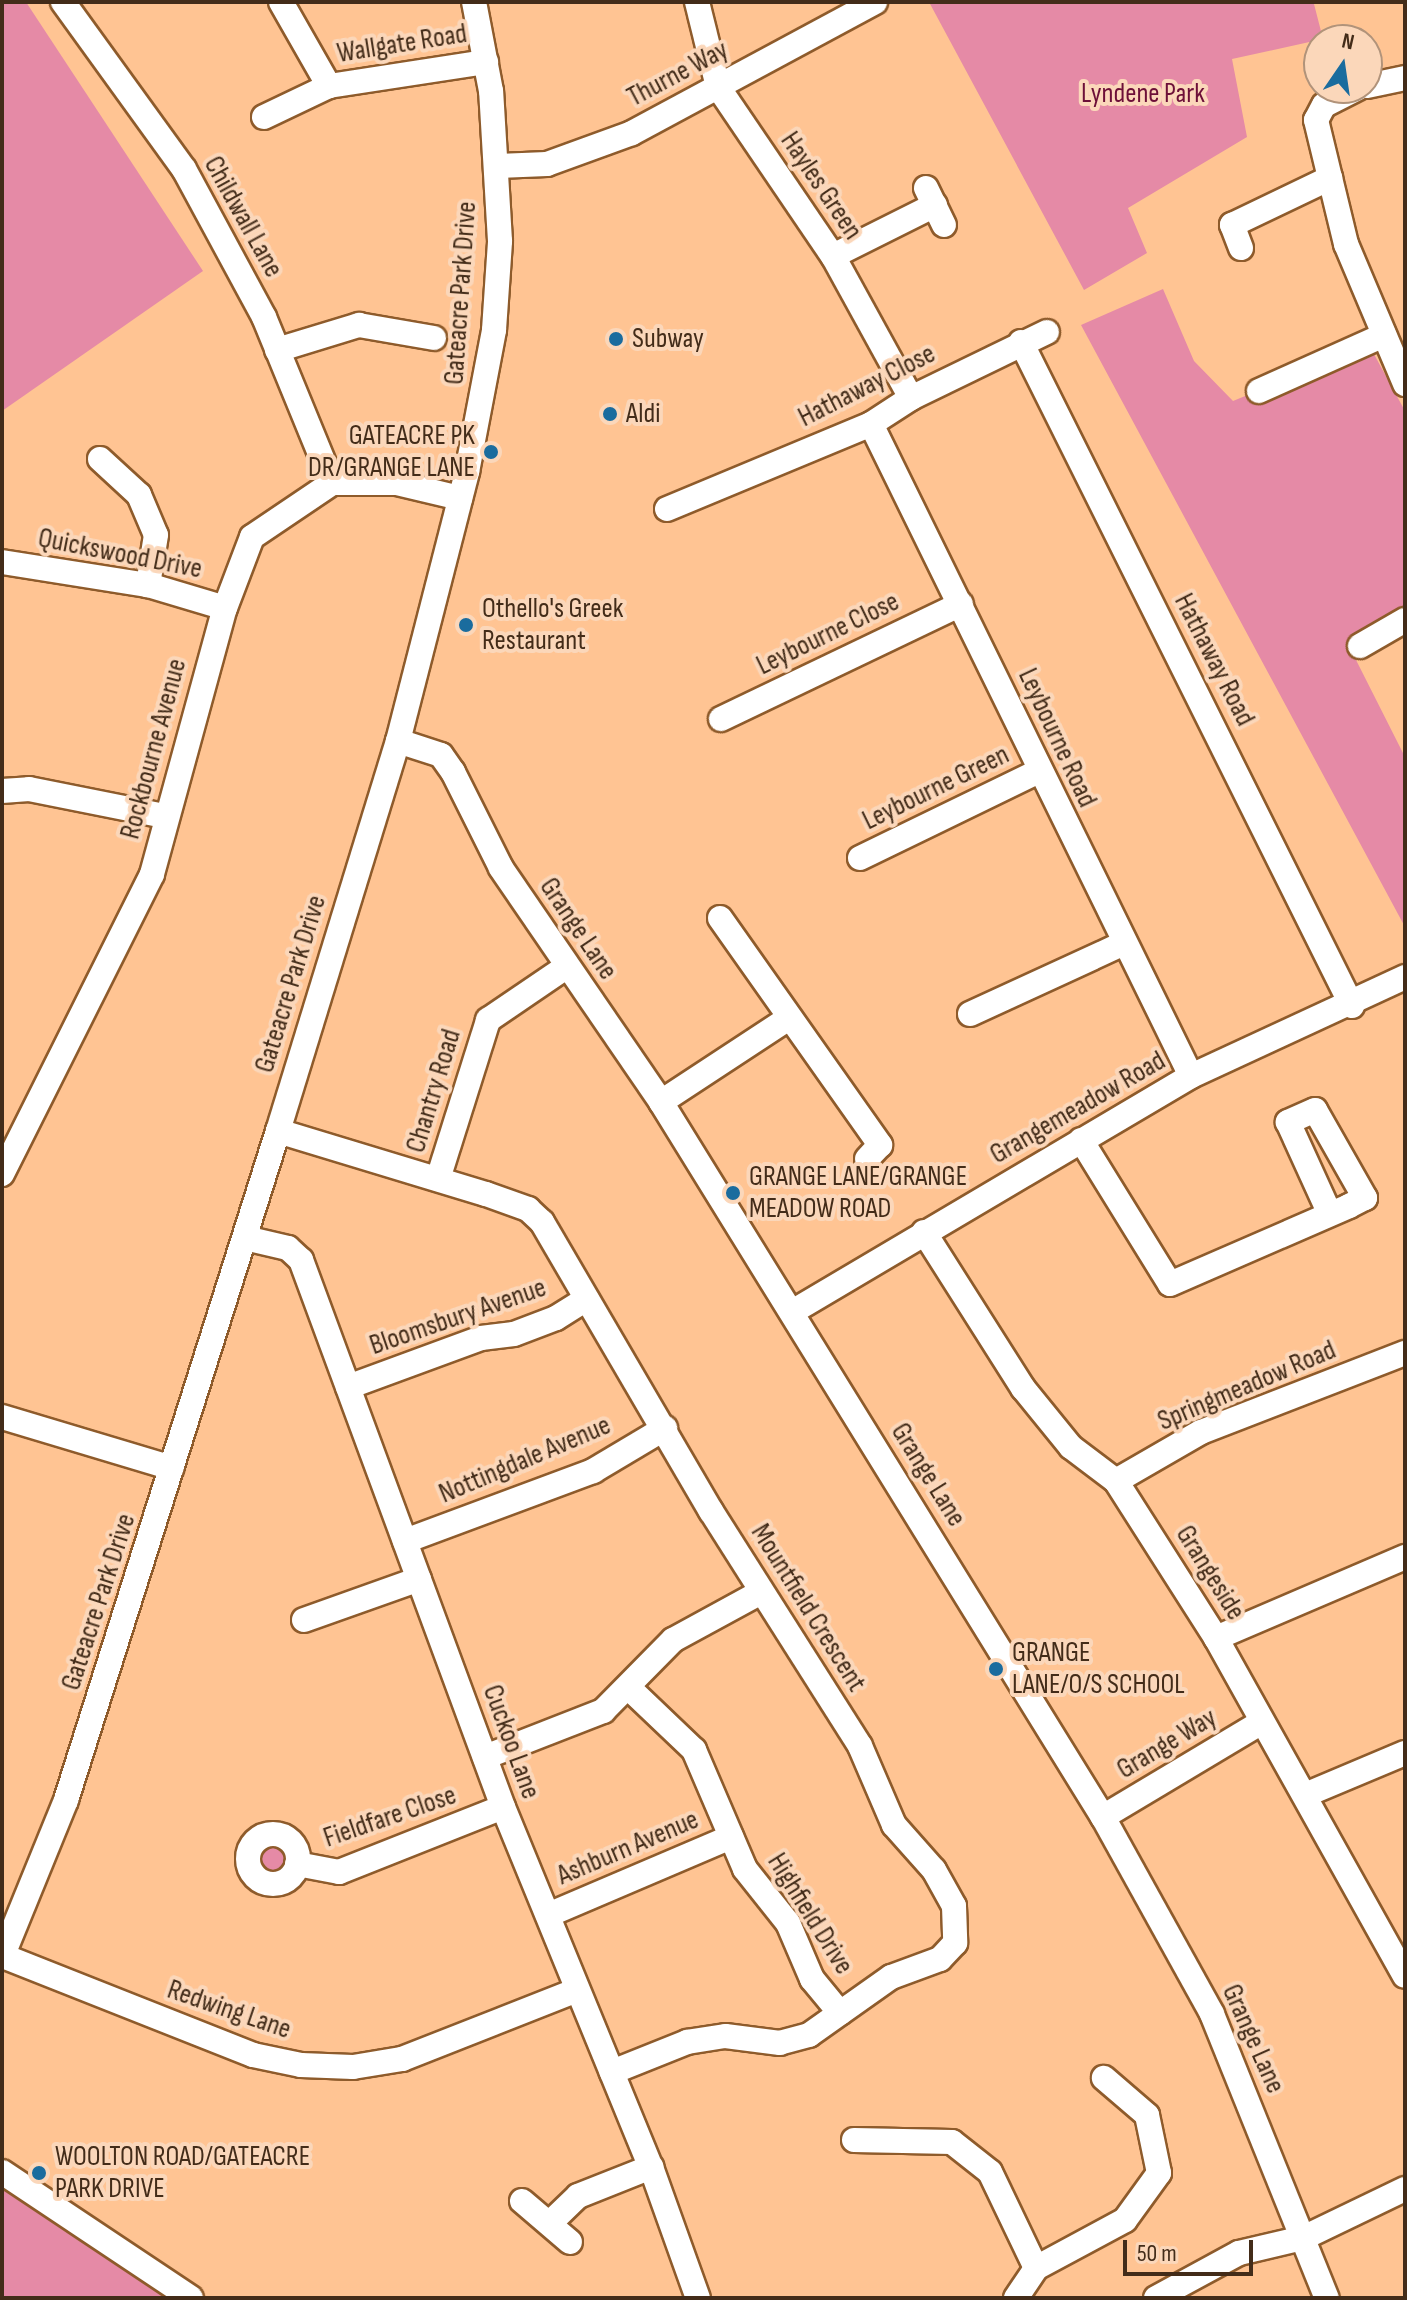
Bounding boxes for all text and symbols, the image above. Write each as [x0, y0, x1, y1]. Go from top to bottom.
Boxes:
street label: Wallgate Road [335, 17, 469, 71]
north arrow [1303, 24, 1383, 104]
text: N [1339, 28, 1357, 57]
street label: Thurne Way [622, 33, 734, 115]
park label: Lyndene Park [1081, 77, 1205, 111]
street label: Hayles Green [773, 126, 869, 246]
street label: Childwall Lane [196, 151, 290, 283]
street label: Gateacre Park Drive [438, 200, 484, 386]
place label: Subway [632, 322, 704, 356]
marker: Subway [607, 330, 625, 348]
street label: Hathaway Close [793, 337, 941, 435]
place label: Aldi [626, 397, 660, 431]
marker: Aldi [601, 405, 619, 423]
place label: GATEACRE PK DR/GRANGE LANE [308, 419, 475, 485]
marker: GATEACRE PK DR/GRANGE LANE [482, 443, 500, 461]
street label: Quickswood Drive [35, 522, 205, 586]
street label: Leybourne Close [751, 585, 905, 683]
street label: Hathaway Road [1166, 588, 1262, 732]
place label: Othello's Greek Restaurant [482, 592, 623, 658]
marker: Othello's Greek Restaurant [457, 616, 475, 634]
street label: Rockbourne Avenue [114, 655, 194, 843]
street label: Leybourne Road [1010, 663, 1104, 813]
street label: Leybourne Green [857, 738, 1015, 838]
street label: Grange Lane [532, 872, 624, 986]
street label: Gateacre Park Drive [248, 891, 334, 1077]
street label: Chantry Road [399, 1025, 469, 1157]
street label: Grangemeadow Road [984, 1044, 1172, 1172]
place label: GRANGE LANE/GRANGE MEADOW ROAD [749, 1160, 967, 1226]
marker: GRANGE LANE/GRANGE MEADOW ROAD [724, 1184, 742, 1202]
street label: Bloomsbury Avenue [365, 1271, 551, 1363]
street label: Springmeadow Road [1153, 1333, 1341, 1439]
street label: Nottingdale Avenue [434, 1409, 616, 1511]
street label: Grange Lane [883, 1417, 973, 1533]
street label: Gateacre Park Drive [55, 1510, 143, 1694]
street label: Mountfield Crescent [743, 1518, 873, 1698]
street label: Grangeside [1168, 1520, 1252, 1626]
place label: GRANGE LANE/O/S SCHOOL [1012, 1636, 1185, 1702]
marker: GRANGE LANE/O/S SCHOOL [987, 1660, 1005, 1678]
street label: Cuckoo Lane [475, 1680, 547, 1804]
street label: Grange Way [1111, 1701, 1223, 1787]
street label: Fieldfare Close [319, 1779, 461, 1855]
street label: Ashburn Avenue [552, 1803, 704, 1893]
street label: Highfield Drive [760, 1847, 860, 1981]
street label: Redwing Lane [163, 1973, 295, 2047]
street label: Grange Lane [1214, 1979, 1292, 2099]
place label: WOOLTON ROAD/GATEACRE PARK DRIVE [55, 2140, 310, 2206]
marker: WOOLTON ROAD/GATEACRE PARK DRIVE [30, 2164, 48, 2182]
scale bar [1127, 2224, 1257, 2274]
text: 50 m [1137, 2239, 1177, 2268]

